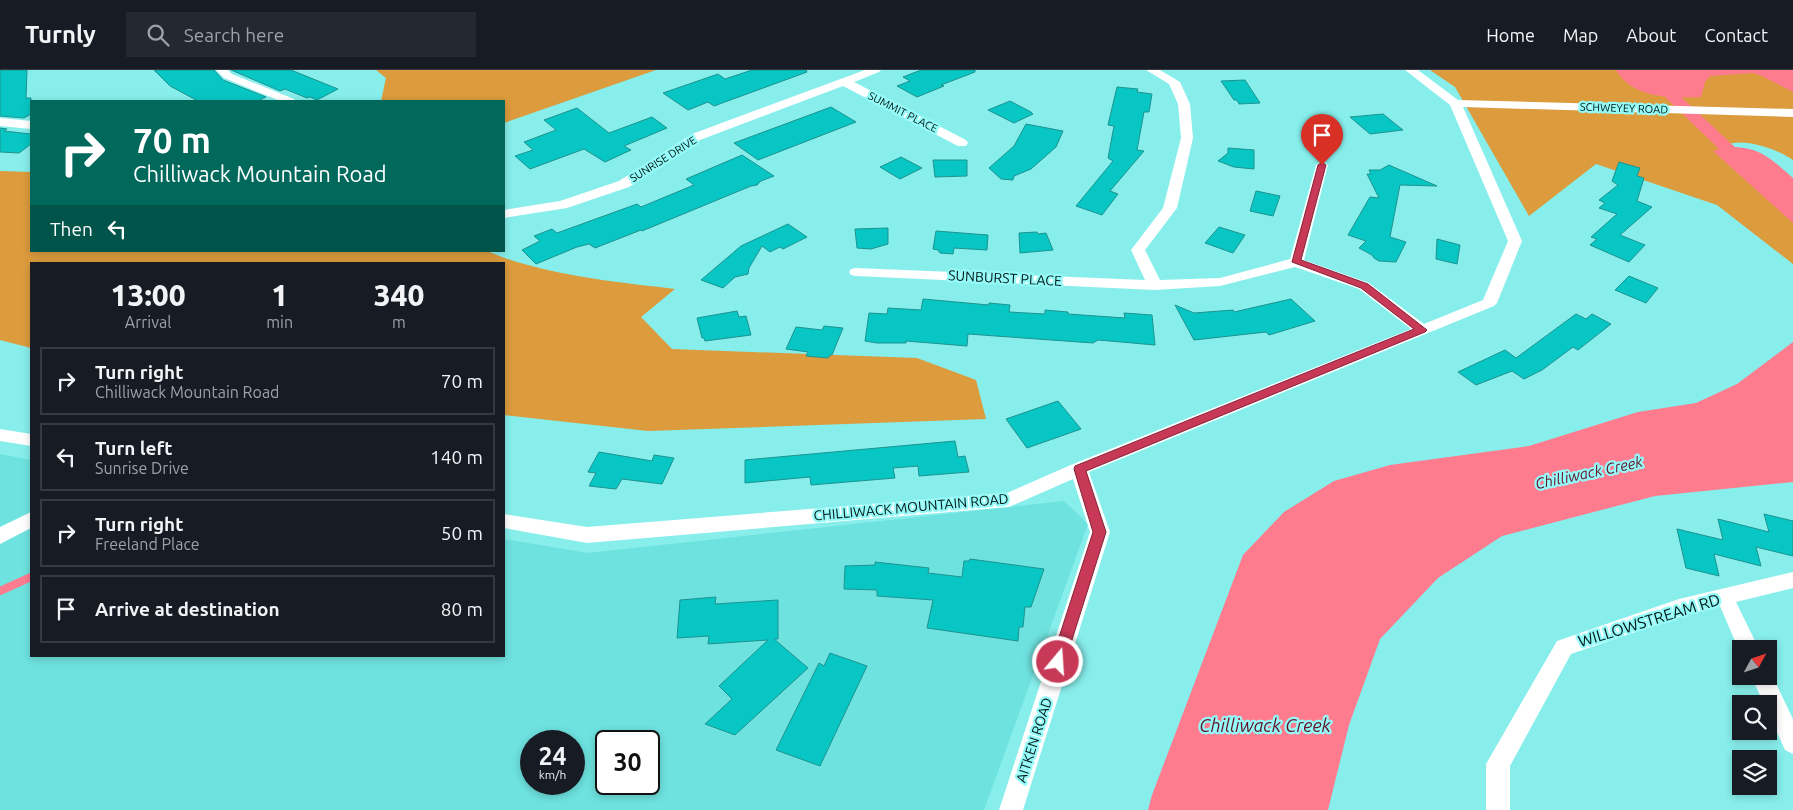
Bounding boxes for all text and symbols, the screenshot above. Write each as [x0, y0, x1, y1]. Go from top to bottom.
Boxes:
search box [126, 12, 476, 57]
text: Turnly [25, 21, 96, 48]
icon: search [144, 21, 172, 49]
text: Search here [184, 24, 284, 46]
text: Home [1486, 25, 1535, 45]
text: Map [1563, 25, 1598, 45]
text: About [1626, 25, 1676, 45]
text: Contact [1704, 25, 1768, 45]
street label: SUMMIT PLACE [866, 89, 940, 135]
street label: SCHWEYEY ROAD [1580, 100, 1668, 116]
pin [1301, 114, 1343, 165]
icon: right [50, 120, 115, 185]
text: 70 m [133, 120, 211, 160]
icon: arrive [1308, 121, 1336, 149]
street label: SUNRISE DRIVE [628, 134, 698, 184]
text: Chilliwack Mountain Road [133, 161, 387, 186]
icon: left [103, 215, 131, 243]
text: Then [50, 218, 93, 240]
street label: SUNBURST PLACE [948, 267, 1062, 289]
text: 13:00 [111, 278, 186, 312]
text: 1 [271, 278, 288, 312]
text: 340 [374, 278, 424, 312]
text: Arrival [125, 313, 171, 331]
text: min [266, 313, 293, 331]
text: m [392, 313, 406, 331]
text: Turn right [95, 361, 183, 383]
icon: right [52, 367, 80, 395]
text: 70 m [441, 370, 483, 392]
text: Chilliwack Mountain Road [95, 383, 279, 401]
text: Turn left [95, 437, 173, 459]
icon: left [52, 443, 80, 471]
text: 140 m [430, 446, 483, 468]
water label: Chilliwack Creek [1534, 453, 1645, 492]
text: Sunrise Drive [95, 459, 189, 477]
street label: CHILLIWACK MOUNTAIN ROAD [813, 490, 1009, 523]
text: Turn right [95, 513, 183, 535]
icon: right [52, 519, 80, 547]
text: 50 m [441, 522, 483, 544]
text: Freeland Place [95, 535, 200, 553]
street label: WILLOWSTREAM RD [1576, 590, 1722, 650]
icon: arrive [52, 595, 80, 623]
text: Arrive at destination [95, 598, 280, 620]
text: 80 m [441, 598, 483, 620]
position arrow [1031, 635, 1083, 687]
north arrow [1732, 640, 1778, 685]
map controls [1732, 640, 1777, 795]
street label: AITKEN ROAD [1013, 695, 1055, 785]
button: search [1732, 695, 1777, 740]
water label: Chilliwack Creek [1199, 715, 1331, 735]
speed limit sign: 30 [595, 730, 660, 795]
text: 24 [538, 742, 567, 770]
button: layers [1732, 750, 1777, 795]
text: km/h [539, 768, 566, 781]

